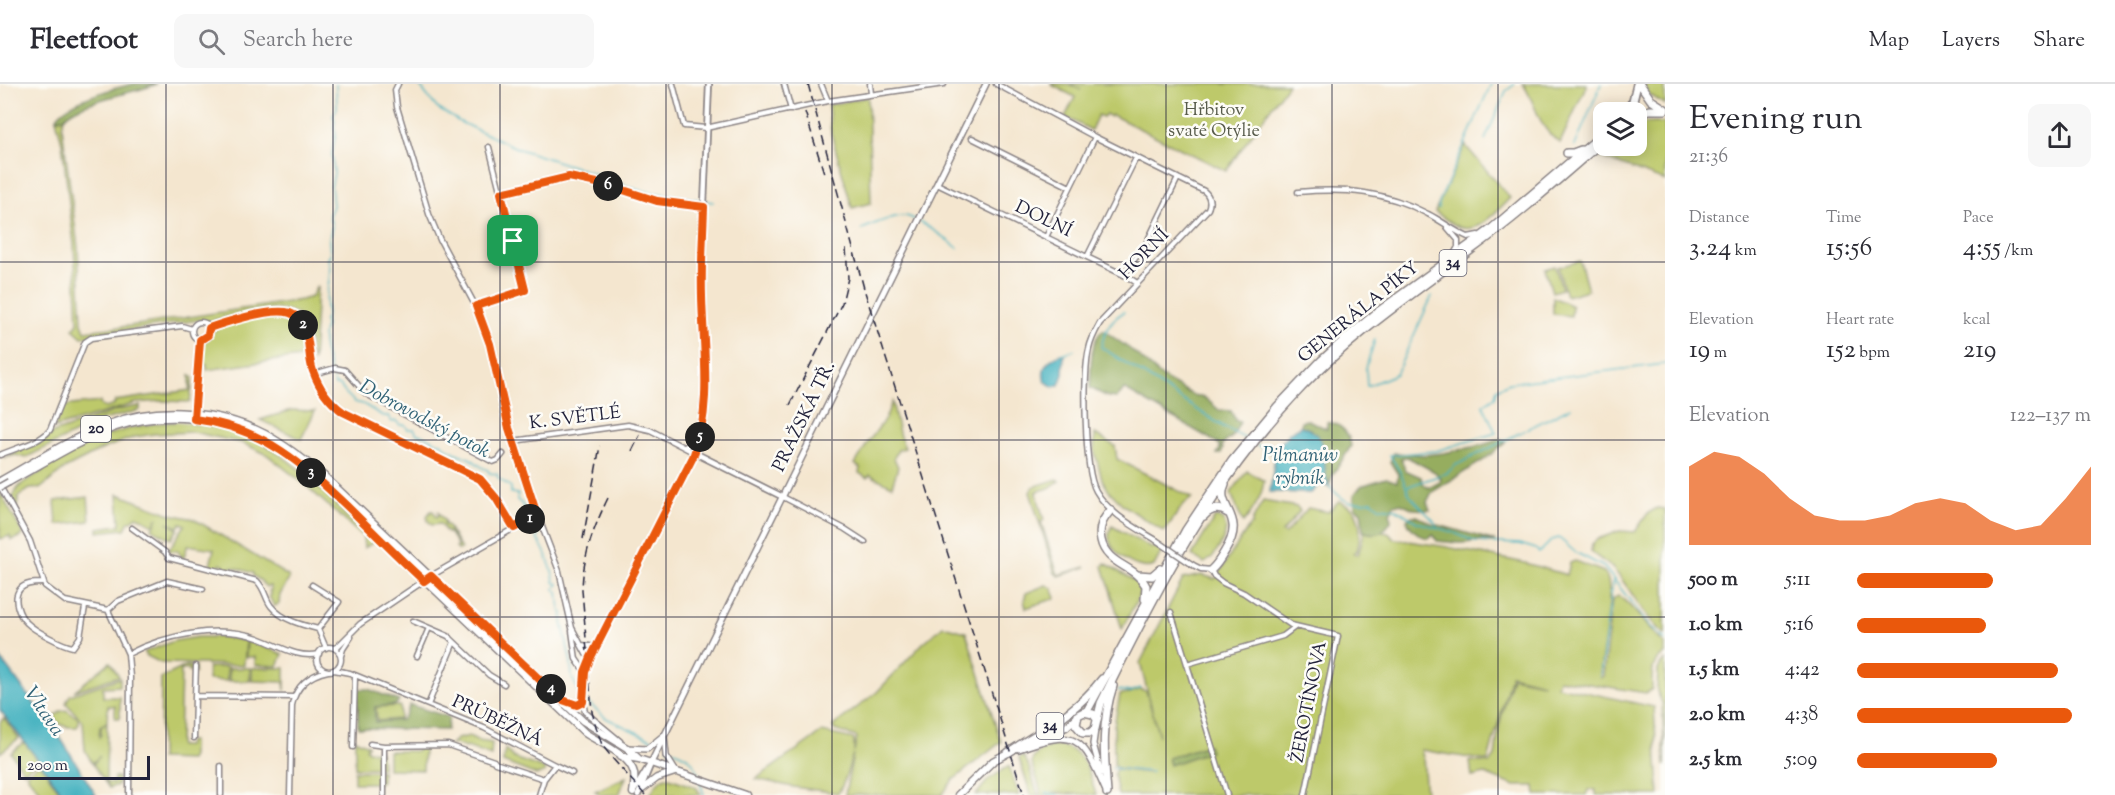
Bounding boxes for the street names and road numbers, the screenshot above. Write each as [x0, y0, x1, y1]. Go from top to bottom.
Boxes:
street label: DOLNÍ [1010, 195, 1076, 245]
street label: HORNÍ [1114, 223, 1176, 287]
road number: 34 [1440, 250, 1466, 276]
street label: GENERÁLA PÍKY [1293, 256, 1425, 370]
street label: PRAŽSKÁ TŘ. [767, 357, 843, 477]
street label: K. SVĚTLÉ [528, 400, 622, 437]
road number: 20 [81, 416, 111, 442]
street label: ŽEROTÍNOVA [1285, 639, 1335, 765]
street label: PRŮBĚŽNÁ [447, 689, 548, 755]
road number: 34 [1036, 713, 1064, 739]

